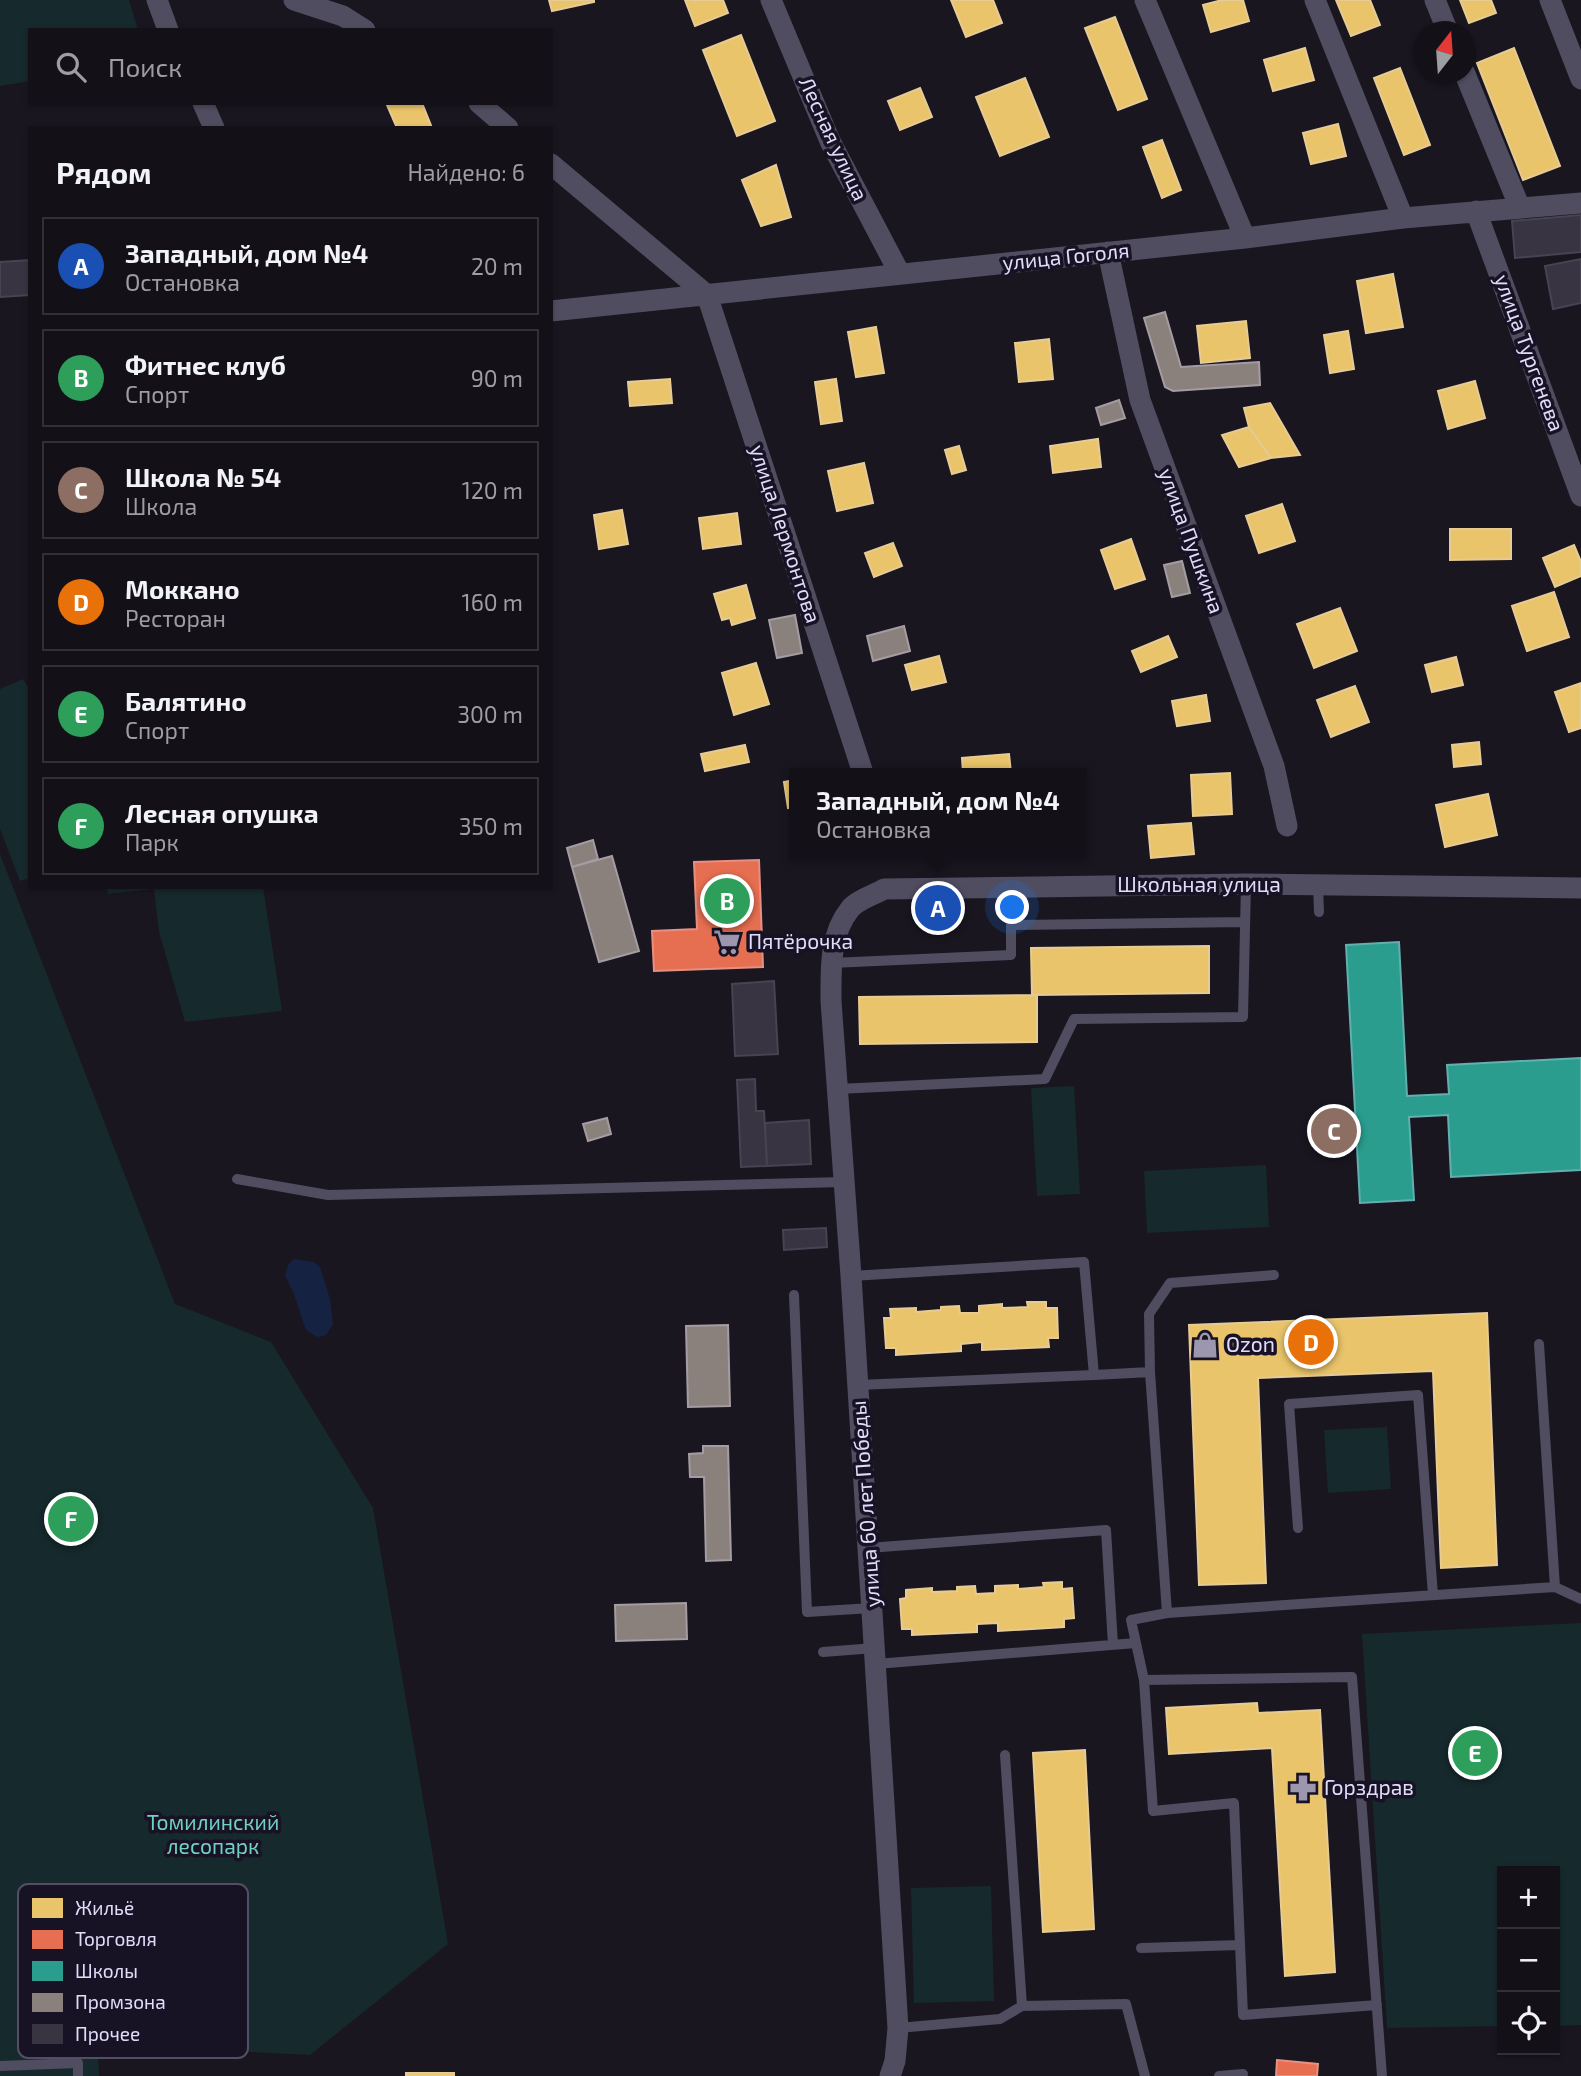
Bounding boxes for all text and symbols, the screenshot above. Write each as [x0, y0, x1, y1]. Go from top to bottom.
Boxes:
north arrow [1413, 21, 1476, 84]
search box [28, 28, 553, 105]
icon: search [52, 48, 90, 86]
text: Поиск [108, 51, 182, 82]
street label: Лесная улица [794, 72, 874, 205]
text: Рядом [56, 154, 152, 190]
text: Найдено: 6 [407, 158, 525, 186]
street label: улица Гоголя [1001, 236, 1131, 276]
text: Западный, дом №4 [125, 237, 368, 268]
text: A [73, 252, 89, 280]
text: 20 m [471, 252, 523, 280]
text: Остановка [125, 268, 240, 296]
street label: улица Тургенева [1489, 271, 1570, 435]
text: Фитнес клуб [125, 349, 286, 380]
text: B [74, 364, 88, 392]
text: 90 m [471, 364, 523, 392]
text: Спорт [125, 380, 189, 408]
street label: улица Лермонтова [745, 441, 827, 626]
text: Школа № 54 [125, 461, 281, 492]
street label: улица Пушкина [1154, 464, 1230, 617]
text: C [74, 476, 88, 504]
text: 120 m [462, 476, 523, 504]
text: Школа [125, 492, 197, 520]
text: Моккано [125, 573, 240, 604]
text: D [73, 588, 89, 616]
text: 160 m [462, 588, 523, 616]
text: Ресторан [125, 604, 226, 632]
text: Балятино [125, 685, 247, 716]
text: E [74, 700, 88, 728]
text: 300 m [457, 700, 523, 728]
text: Спорт [125, 716, 189, 744]
popup [789, 768, 1087, 859]
text: Западный, дом №4 [816, 784, 1060, 815]
text: Лесная опушка [125, 797, 319, 828]
text: F [75, 812, 87, 840]
text: 350 m [459, 812, 523, 840]
text: Остановка [816, 815, 931, 843]
text: Парк [125, 828, 179, 856]
street label: Школьная улица [1117, 871, 1281, 897]
pin: B [704, 875, 750, 927]
pin: A [915, 882, 961, 934]
your location [995, 890, 1029, 924]
supermarket icon: Пятёрочка [712, 927, 742, 957]
place label: Пятёрочка [748, 928, 853, 953]
pin: C [1311, 1105, 1357, 1157]
pin: D [1288, 1316, 1334, 1368]
shop icon: Ozon [1190, 1330, 1220, 1360]
place label: Ozon [1226, 1331, 1275, 1356]
street label: улица 60 лет Победы [845, 1400, 885, 1608]
pin: F [48, 1493, 94, 1545]
pin: E [1452, 1727, 1498, 1779]
pharmacy icon: Горздрав [1288, 1773, 1318, 1803]
place label: Горздрав [1324, 1774, 1414, 1799]
park label: Томилинский лесопарк [147, 1809, 279, 1858]
map controls [1497, 1866, 1560, 2055]
button: + [1497, 1866, 1560, 1929]
legend [18, 1884, 248, 2058]
text: Жильё [75, 1896, 134, 1919]
text: Торговля [75, 1927, 157, 1950]
button: − [1497, 1929, 1560, 1992]
text: Школы [75, 1959, 138, 1982]
text: Промзона [75, 1990, 166, 2013]
button: locate [1497, 1992, 1560, 2055]
text: Прочее [75, 2022, 140, 2045]

